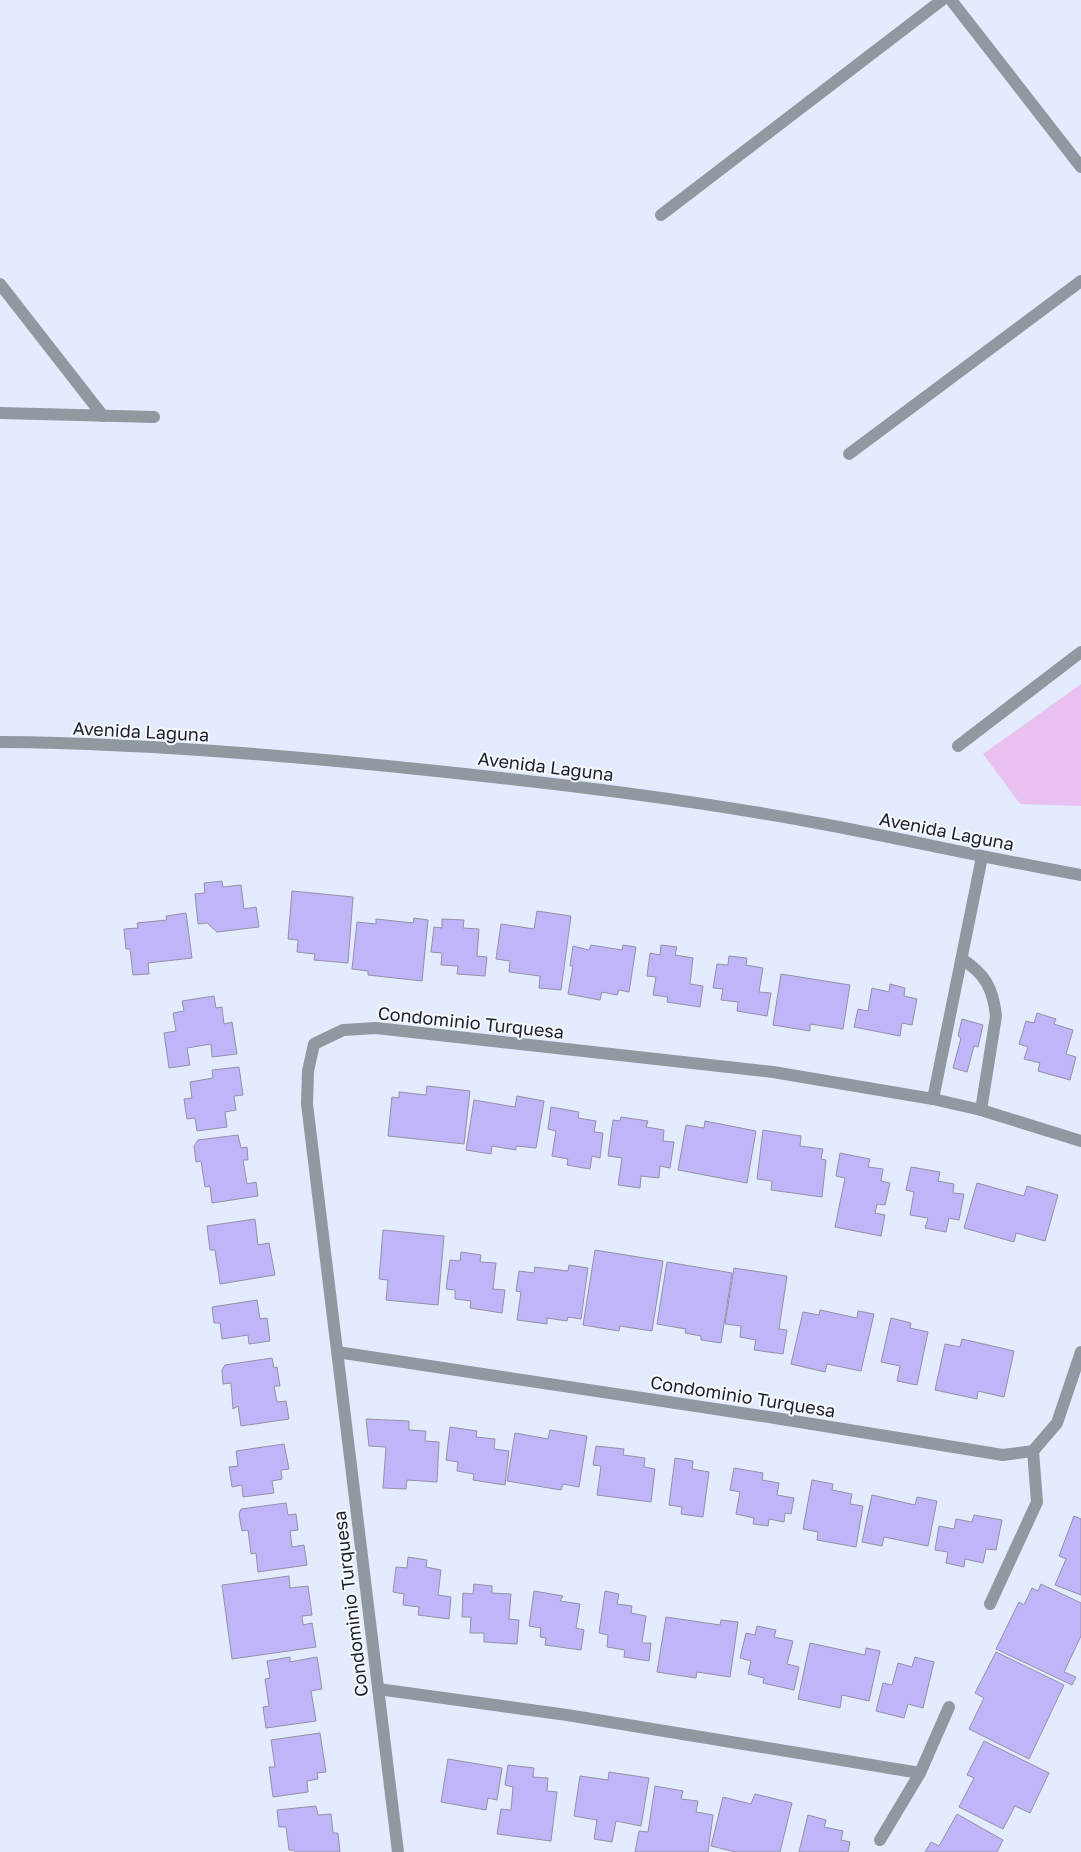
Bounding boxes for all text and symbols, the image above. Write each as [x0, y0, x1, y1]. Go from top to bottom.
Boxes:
street label: Avenida Laguna [72, 716, 210, 746]
street label: Avenida Laguna [477, 747, 615, 785]
street label: Avenida Laguna [878, 807, 1016, 855]
street label: Condominio Turquesa [377, 1001, 565, 1043]
street label: Condominio Turquesa [649, 1370, 837, 1422]
street label: Condominio Turquesa [328, 1510, 372, 1698]

